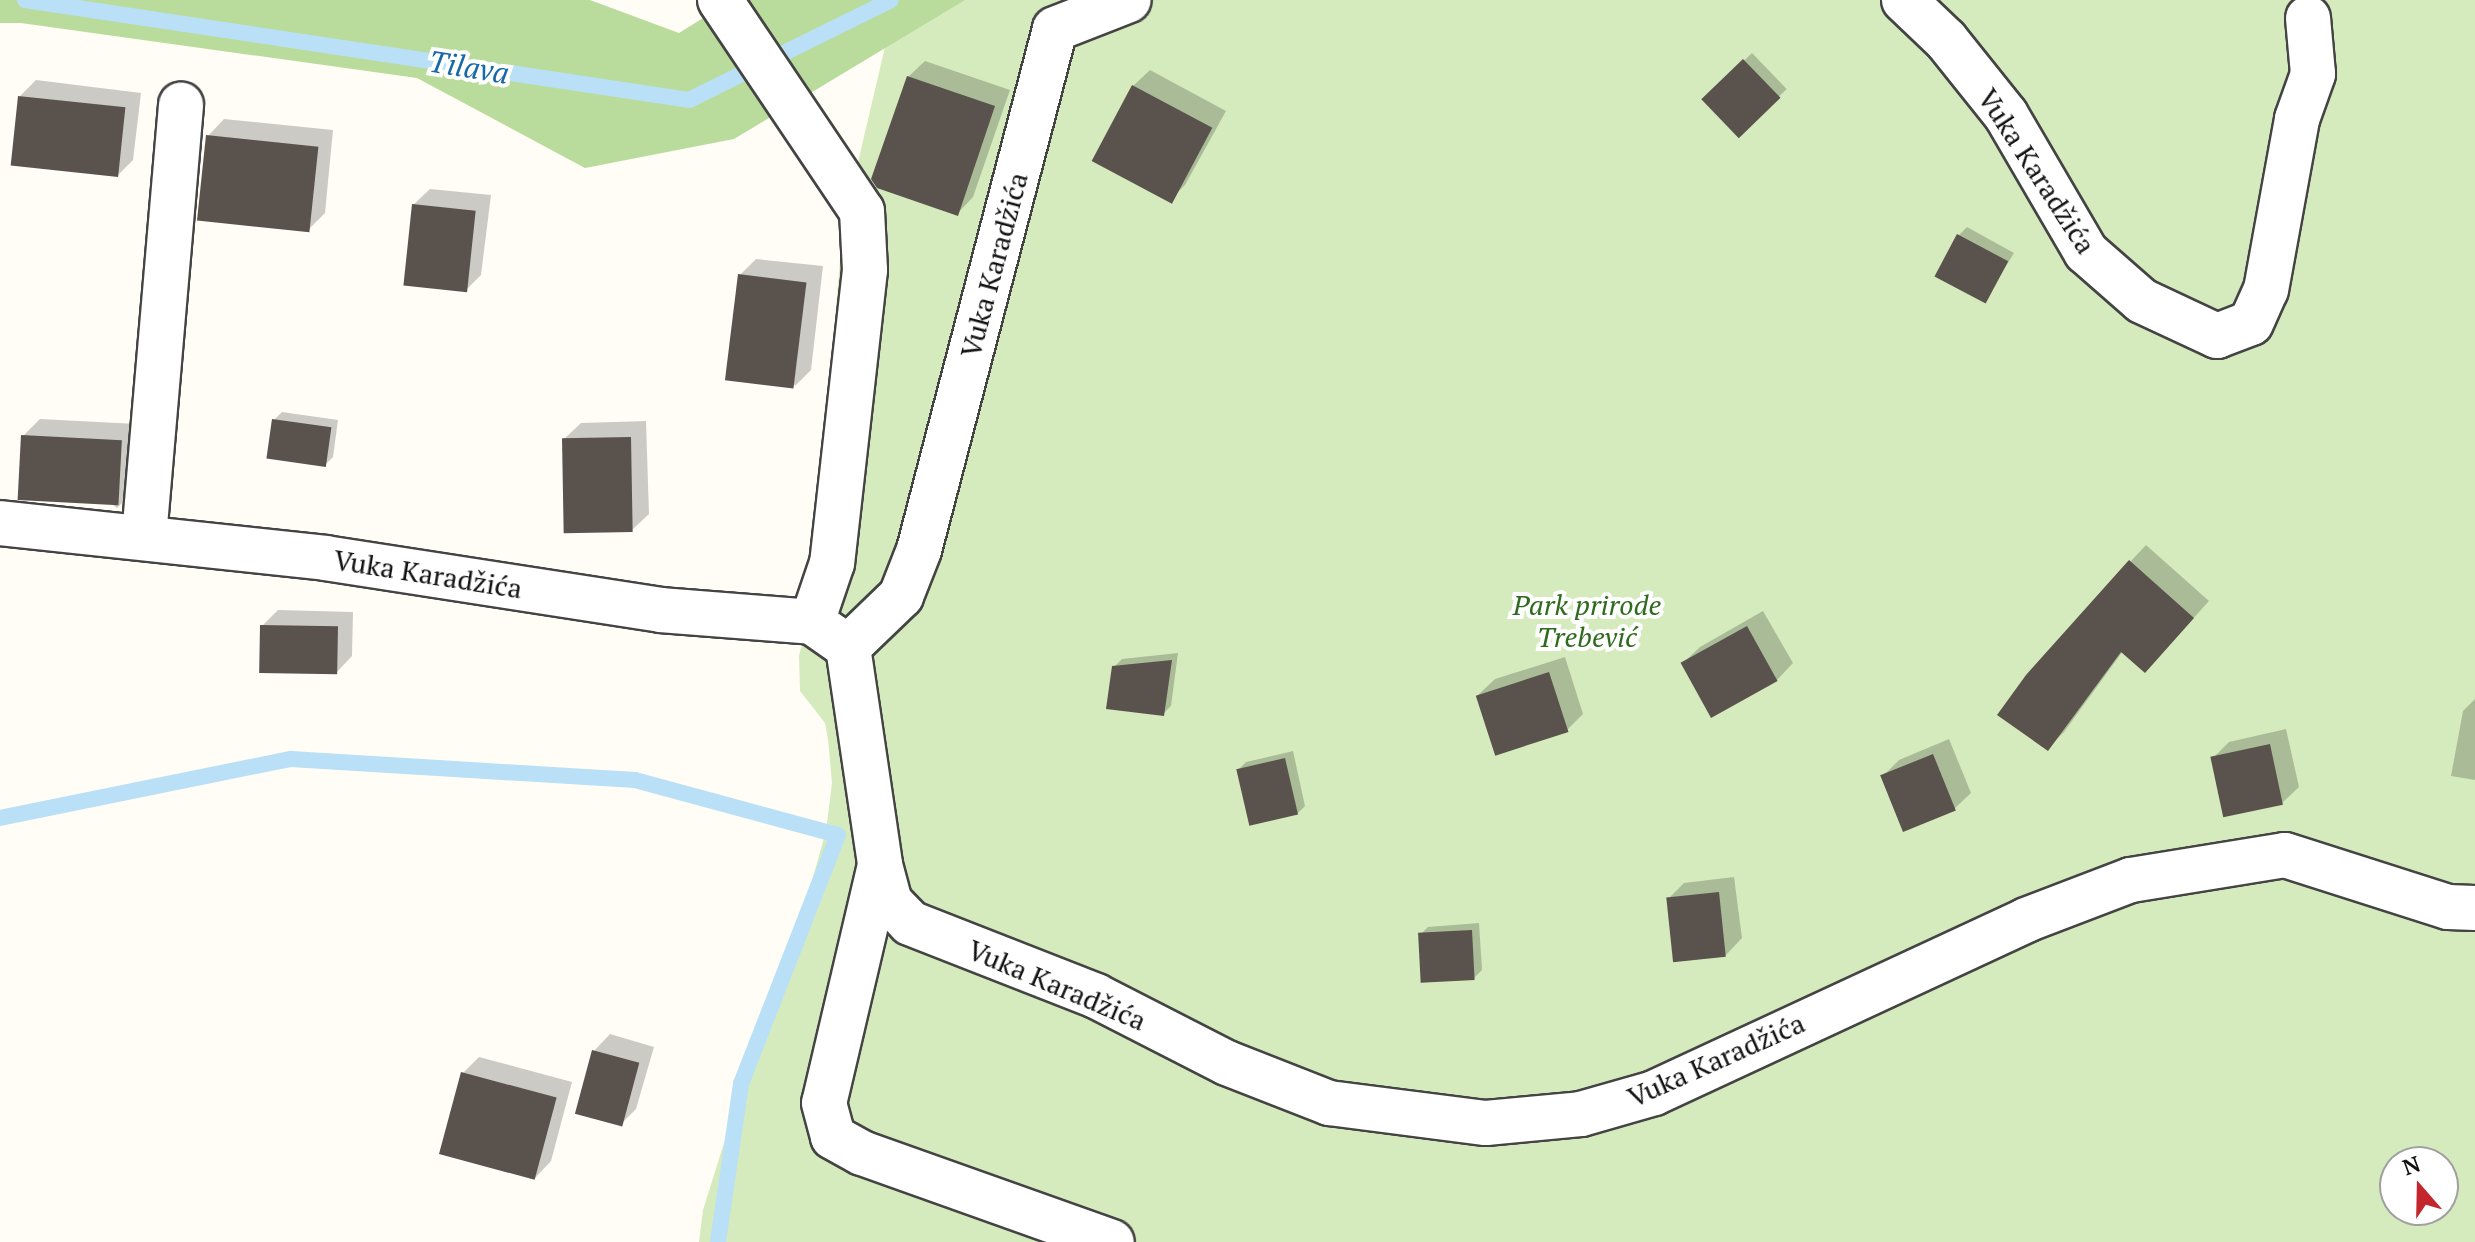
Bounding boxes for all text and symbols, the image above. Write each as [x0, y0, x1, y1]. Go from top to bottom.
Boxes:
water label: Tilava [426, 43, 512, 91]
street label: Vuka Karadžića [1971, 82, 2103, 260]
street label: Vuka Karadžića [953, 169, 1035, 361]
street label: Vuka Karadžića [331, 543, 525, 605]
park label: Park prirode Trebević [1513, 588, 1661, 654]
street label: Vuka Karadžića [963, 932, 1151, 1038]
street label: Vuka Karadžića [1622, 1006, 1810, 1114]
north arrow [2379, 1146, 2459, 1226]
text: N [2399, 1148, 2424, 1181]

